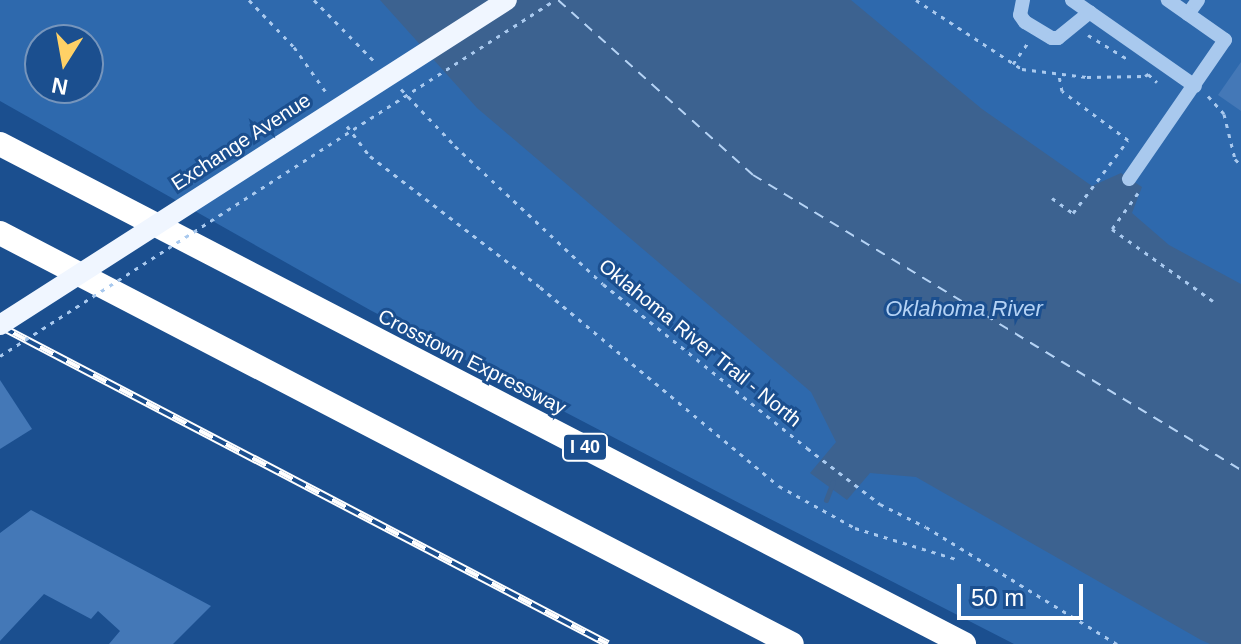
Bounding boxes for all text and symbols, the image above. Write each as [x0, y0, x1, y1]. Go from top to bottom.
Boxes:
north arrow [24, 24, 104, 104]
text: N [50, 72, 70, 100]
street label: Exchange Avenue [167, 88, 315, 196]
street label: Oklahoma River Trail - North [594, 254, 806, 432]
water label: Oklahoma River [885, 296, 1043, 322]
street label: Crosstown Expressway [374, 304, 570, 420]
road number: I 40 [561, 433, 609, 461]
scale bar [961, 568, 1087, 618]
text: 50 m [971, 584, 1024, 611]

